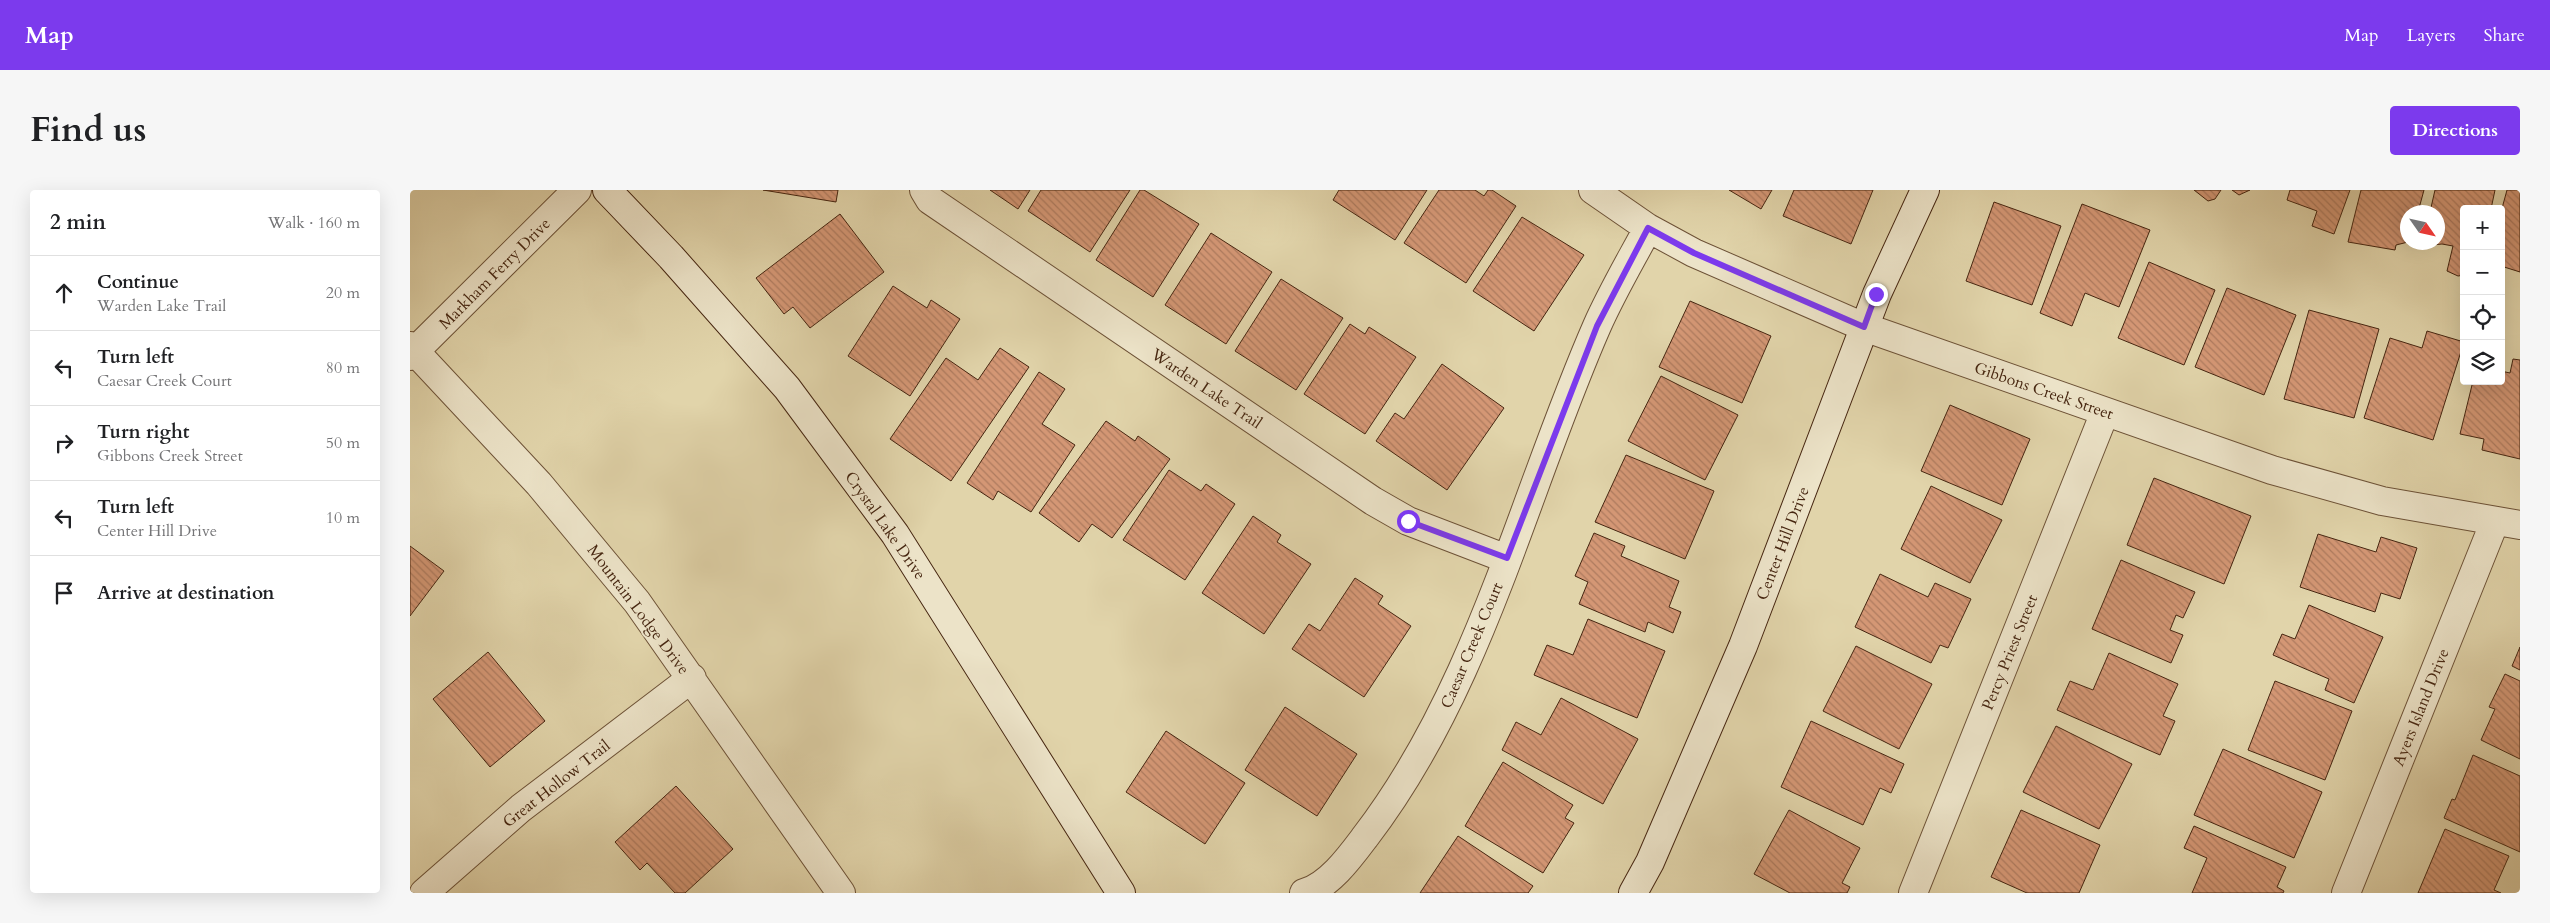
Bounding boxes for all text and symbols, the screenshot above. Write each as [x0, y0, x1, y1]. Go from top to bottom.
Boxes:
text: Map [25, 19, 74, 52]
text: Map [2344, 23, 2379, 48]
text: Layers [2407, 23, 2456, 48]
text: Share [2484, 23, 2525, 48]
text: Find us [30, 106, 146, 154]
button: Directions [2390, 106, 2520, 155]
north arrow [2400, 205, 2445, 250]
map controls [2460, 205, 2505, 385]
button: + [2460, 205, 2505, 250]
text: 2 min [50, 208, 106, 237]
text: Walk · 160 m [268, 212, 360, 234]
street label: Markham Ferry Drive [434, 213, 555, 334]
button: − [2460, 250, 2505, 295]
text: Continue [97, 269, 179, 295]
icon: ahead [50, 279, 78, 307]
text: 20 m [326, 282, 360, 304]
route end [1865, 283, 1888, 306]
text: Warden Lake Trail [97, 295, 226, 317]
button: locate [2460, 295, 2505, 340]
button: layers [2460, 340, 2505, 385]
street label: Warden Lake Trail [1146, 343, 1266, 434]
text: Turn left [97, 344, 174, 370]
icon: left [50, 354, 78, 382]
text: 80 m [326, 357, 360, 379]
street label: Gibbons Creek Street [1971, 357, 2116, 425]
text: Caesar Creek Court [97, 370, 232, 392]
text: Turn right [97, 419, 189, 445]
icon: right [50, 429, 78, 457]
text: 50 m [326, 432, 360, 454]
text: Gibbons Creek Street [97, 445, 243, 467]
street label: Crystal Lake Drive [840, 467, 931, 584]
street label: Center Hill Drive [1751, 483, 1815, 603]
text: Turn left [97, 494, 174, 520]
icon: left [50, 504, 78, 532]
text: 10 m [326, 507, 360, 529]
route start [1397, 510, 1420, 533]
text: Center Hill Drive [97, 520, 217, 542]
street label: Mountain Lodge Drive [582, 540, 694, 679]
icon: arrive [50, 579, 78, 607]
street label: Caesar Creek Court [1435, 579, 1508, 712]
text: Arrive at destination [97, 580, 274, 606]
street label: Percy Priest Street [1977, 591, 2043, 713]
street label: Ayers Island Drive [2387, 645, 2455, 769]
street label: Great Hollow Trail [498, 735, 615, 833]

